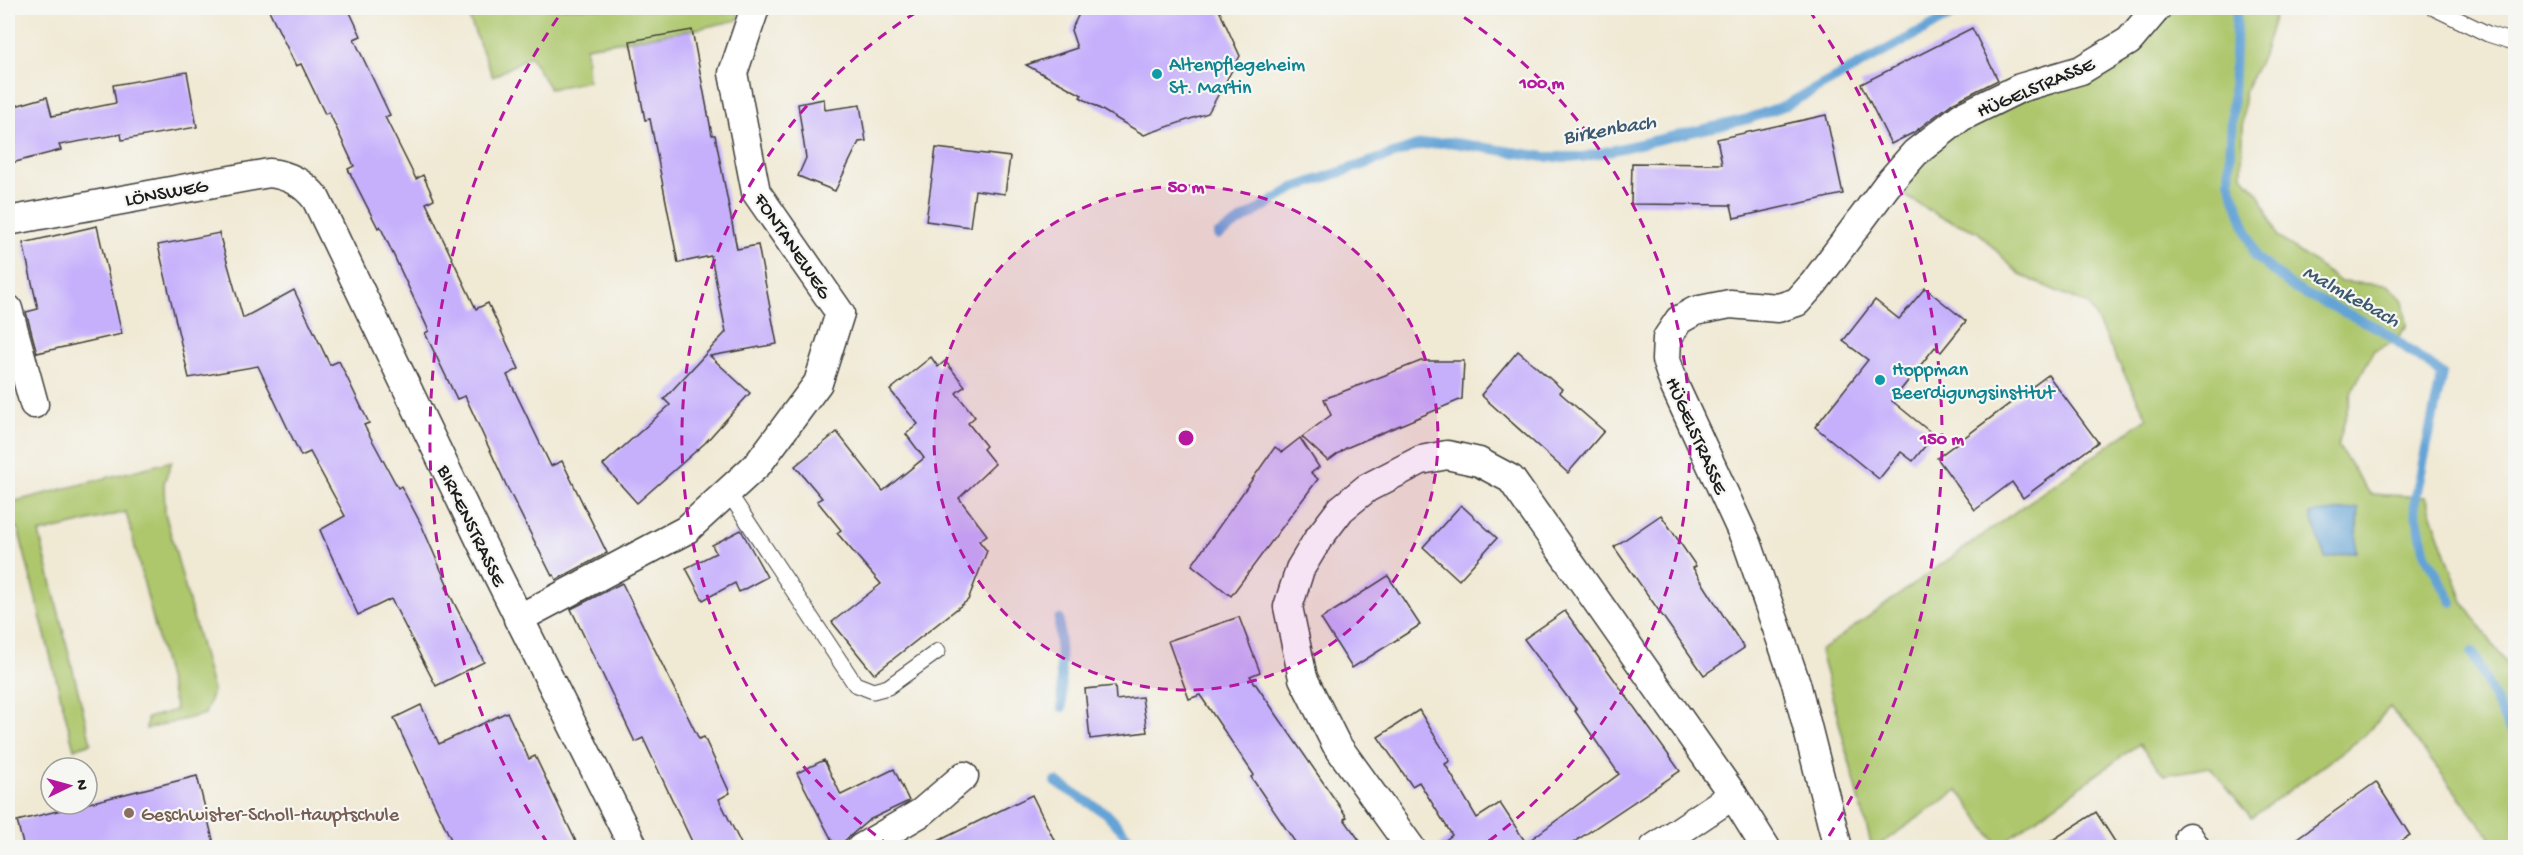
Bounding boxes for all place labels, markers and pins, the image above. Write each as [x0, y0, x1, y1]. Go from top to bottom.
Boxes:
place label: Altenpflegeheim St. Martin [1169, 55, 1305, 101]
marker: Altenpflegeheim St. Martin [1150, 67, 1164, 81]
place label: Hoppman Beerdigungsinstitut [1891, 360, 2056, 406]
marker: Hoppman Beerdigungsinstitut [1873, 373, 1887, 387]
centre of rings [1176, 428, 1196, 448]
place label: Geschwister-Scholl-Hauptschule [141, 805, 400, 828]
marker: Geschwister-Scholl-Hauptschule [122, 806, 136, 820]

